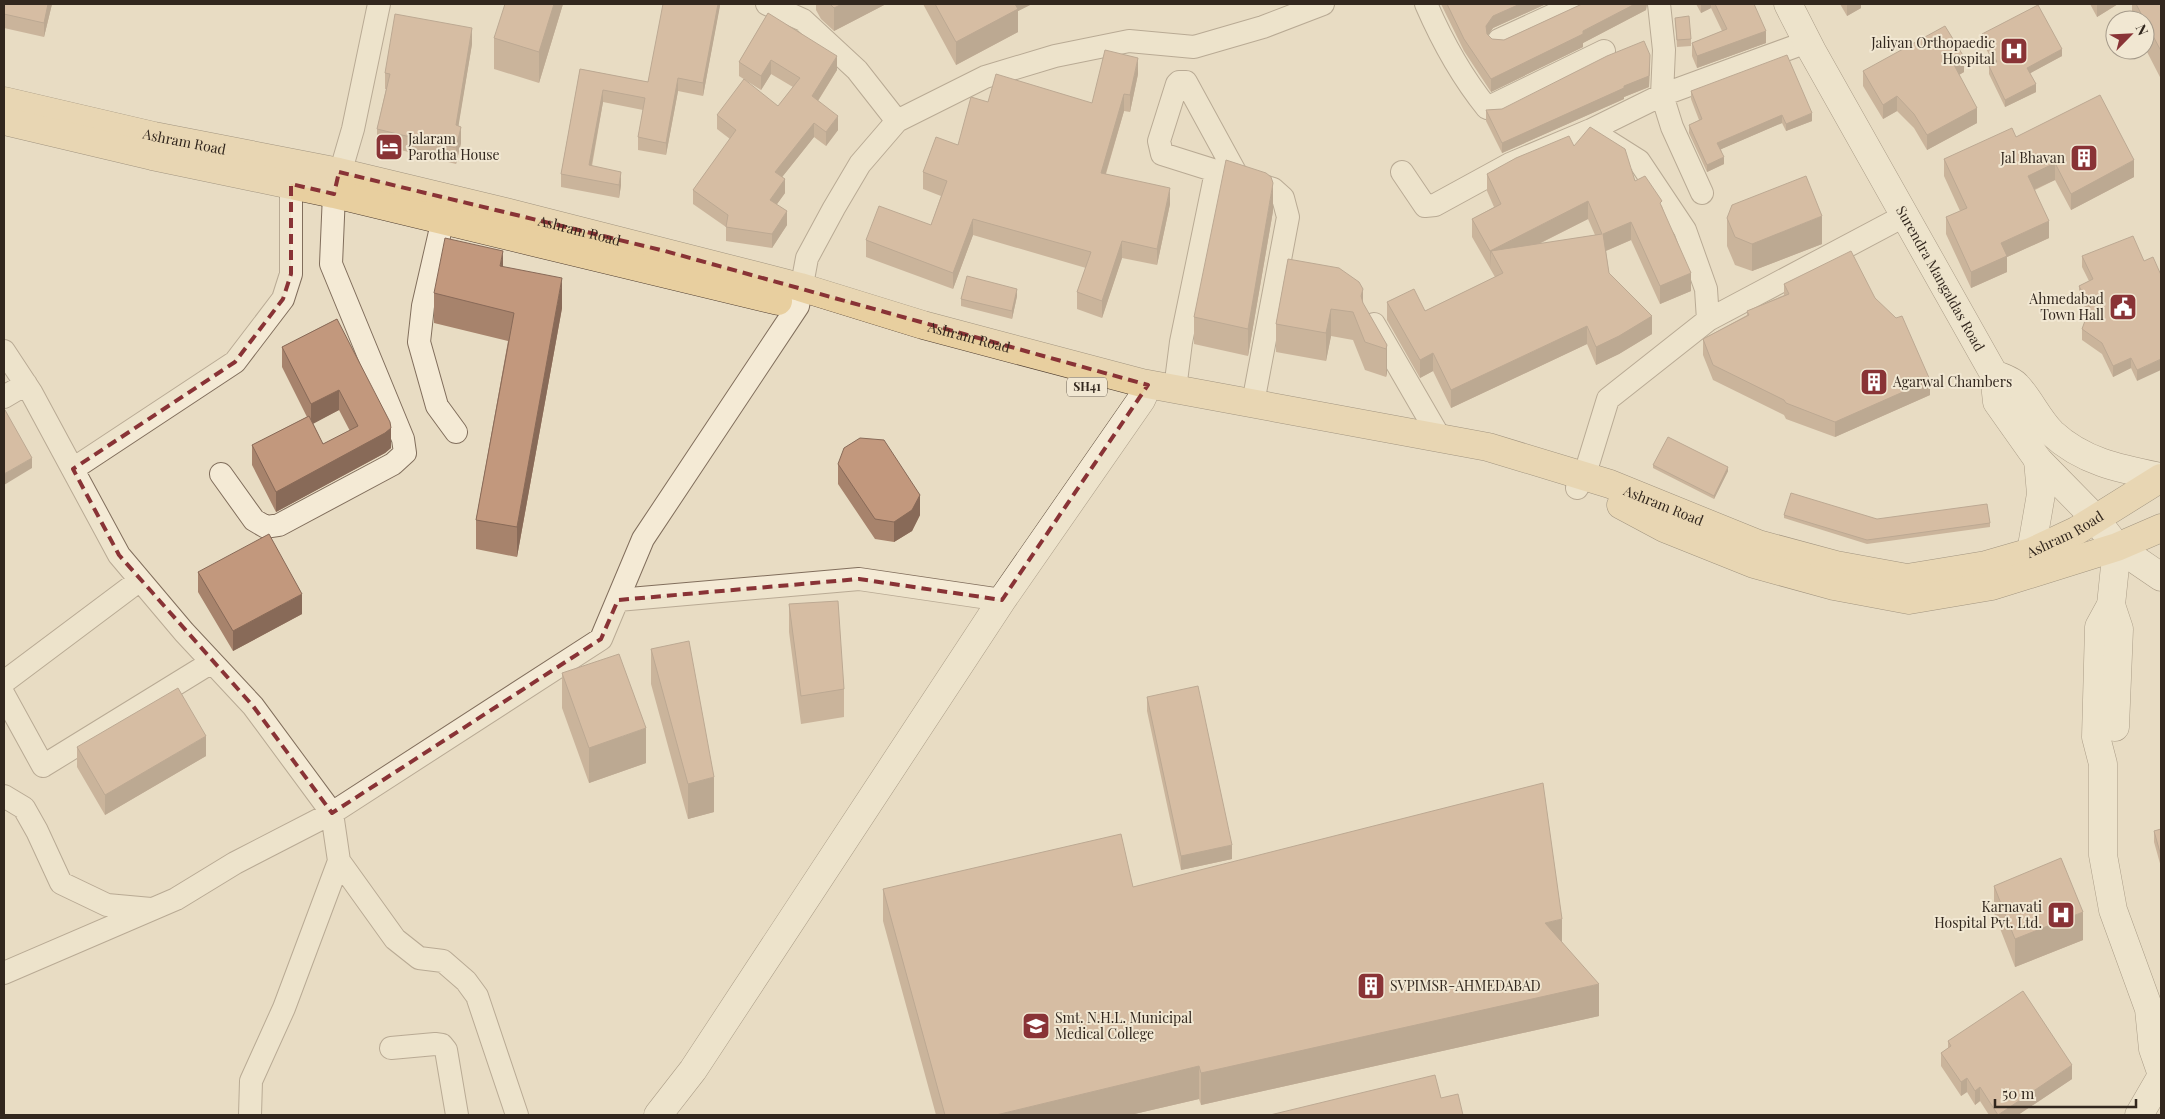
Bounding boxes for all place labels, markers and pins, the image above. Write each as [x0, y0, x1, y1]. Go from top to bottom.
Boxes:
place label: Jaliyan Orthopaedic Hospital [1870, 33, 1995, 68]
hospital icon: Jaliyan Orthopaedic Hospital [1999, 36, 2029, 66]
place label: Jalaram Parotha House [407, 129, 500, 164]
hotel icon: Jalaram Parotha House [374, 132, 404, 162]
building icon: Jal Bhavan [2069, 143, 2099, 173]
place label: Jal Bhavan [1999, 148, 2066, 167]
place label: Ahmedabad Town Hall [2028, 289, 2104, 324]
public building icon: Ahmedabad Town Hall [2108, 292, 2138, 322]
building icon: Agarwal Chambers [1859, 367, 1889, 397]
place label: Agarwal Chambers [1892, 372, 2012, 391]
place label: Karnavati Hospital Pvt. Ltd. [1934, 897, 2042, 932]
hospital icon: Karnavati Hospital Pvt. Ltd. [2046, 900, 2076, 930]
building icon: SVPIMSR-AHMEDABAD [1356, 971, 1386, 1001]
place label: SVPIMSR-AHMEDABAD [1390, 976, 1541, 995]
place label: Smt. N.H.L. Municipal Medical College [1055, 1008, 1192, 1043]
school or university icon: Smt. N.H.L. Municipal Medical College [1021, 1011, 1051, 1041]

